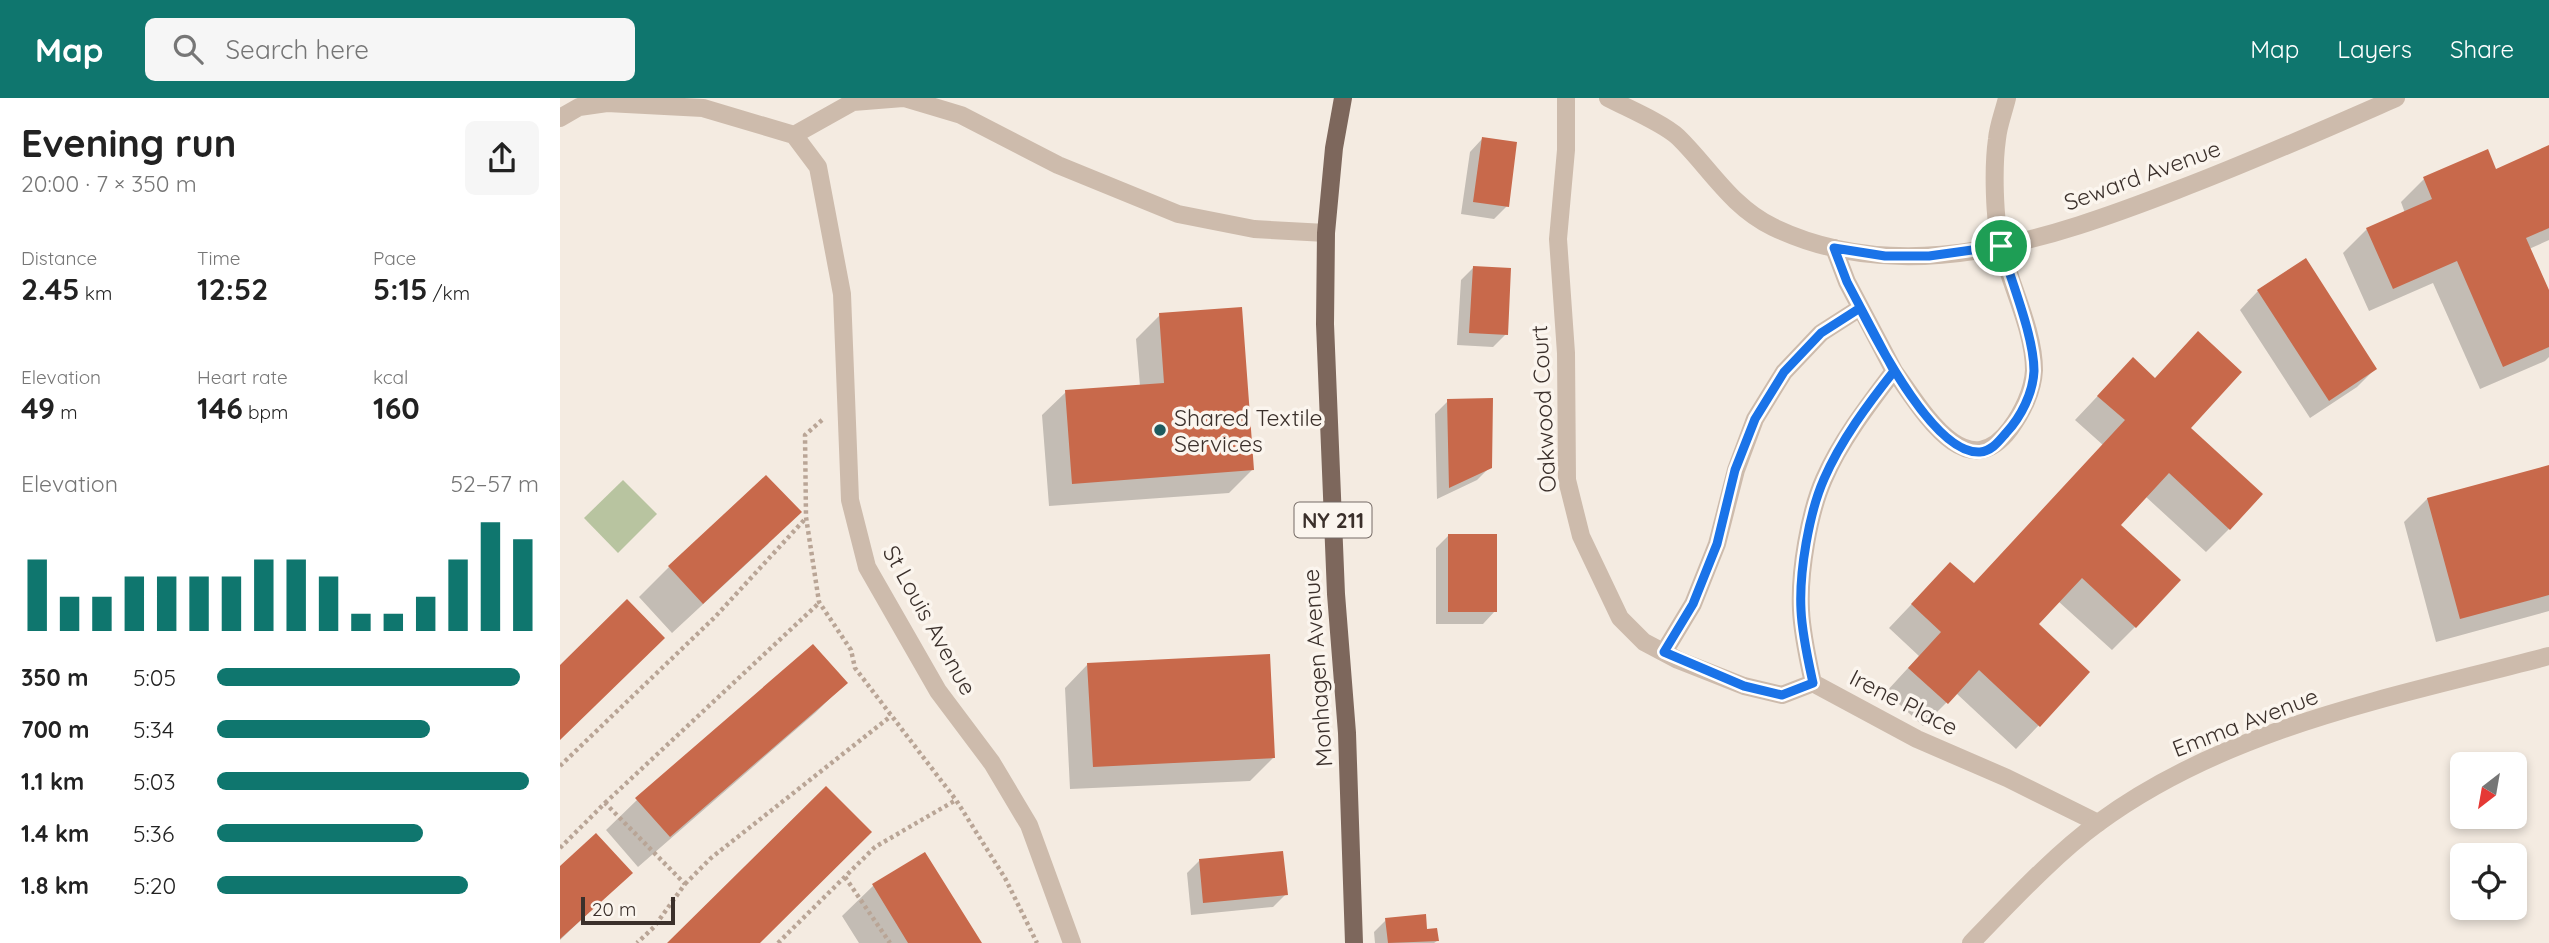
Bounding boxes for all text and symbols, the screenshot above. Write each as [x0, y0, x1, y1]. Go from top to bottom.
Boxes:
search box [145, 18, 635, 81]
text: Map [35, 29, 103, 70]
icon: search [169, 30, 207, 68]
text: Search here [225, 33, 369, 66]
text: Map [2250, 34, 2299, 64]
text: Layers [2337, 34, 2412, 64]
text: Share [2450, 34, 2514, 64]
text: Evening run [21, 119, 236, 167]
button: share [465, 121, 539, 195]
street label: Seward Avenue [2060, 133, 2224, 217]
text: 20:00 · 7 × 350 m [21, 169, 197, 198]
pin [1971, 216, 2031, 276]
icon: arrive [1982, 227, 2020, 265]
text: Distance [21, 246, 97, 270]
text: Time [197, 246, 241, 270]
text: Pace [373, 246, 416, 270]
text: 2.45 [21, 270, 80, 308]
text: 12:52 [197, 270, 268, 308]
text: 5:15 [373, 270, 427, 308]
text: km [80, 281, 112, 305]
text: /km [427, 281, 470, 305]
street label: Oakwood Court [1524, 324, 1562, 494]
text: Elevation [21, 365, 101, 389]
text: Heart rate [197, 365, 288, 389]
text: kcal [373, 365, 408, 389]
text: 49 [21, 389, 55, 427]
text: 146 [197, 389, 243, 427]
text: 160 [373, 389, 420, 427]
text: m [55, 400, 78, 424]
text: bpm [243, 400, 288, 424]
place label: Shared Textile Services [1174, 403, 1323, 458]
marker: Shared Textile Services [1152, 422, 1168, 438]
text: Elevation [21, 469, 118, 498]
text: 52–57 m [450, 469, 539, 498]
road number: NY 211 [1294, 502, 1372, 538]
street label: St Louis Avenue [877, 540, 983, 700]
street label: Monhagen Avenue [1296, 568, 1338, 768]
street label: Irene Place [1845, 662, 1963, 742]
text: 350 m [21, 663, 88, 692]
text: 5:05 [133, 663, 176, 692]
street label: Emma Avenue [2168, 681, 2322, 763]
text: 700 m [21, 715, 90, 744]
text: 5:34 [133, 715, 174, 744]
north arrow [2450, 752, 2527, 830]
map controls [2450, 752, 2527, 920]
text: 1.1 km [21, 767, 84, 796]
text: 5:03 [133, 767, 176, 796]
text: 1.4 km [21, 819, 89, 848]
text: 5:36 [133, 819, 174, 848]
button: locate [2450, 843, 2527, 920]
text: 1.8 km [21, 871, 89, 900]
text: 5:20 [133, 871, 176, 900]
scale bar [581, 894, 676, 926]
text: 20 m [592, 897, 636, 921]

